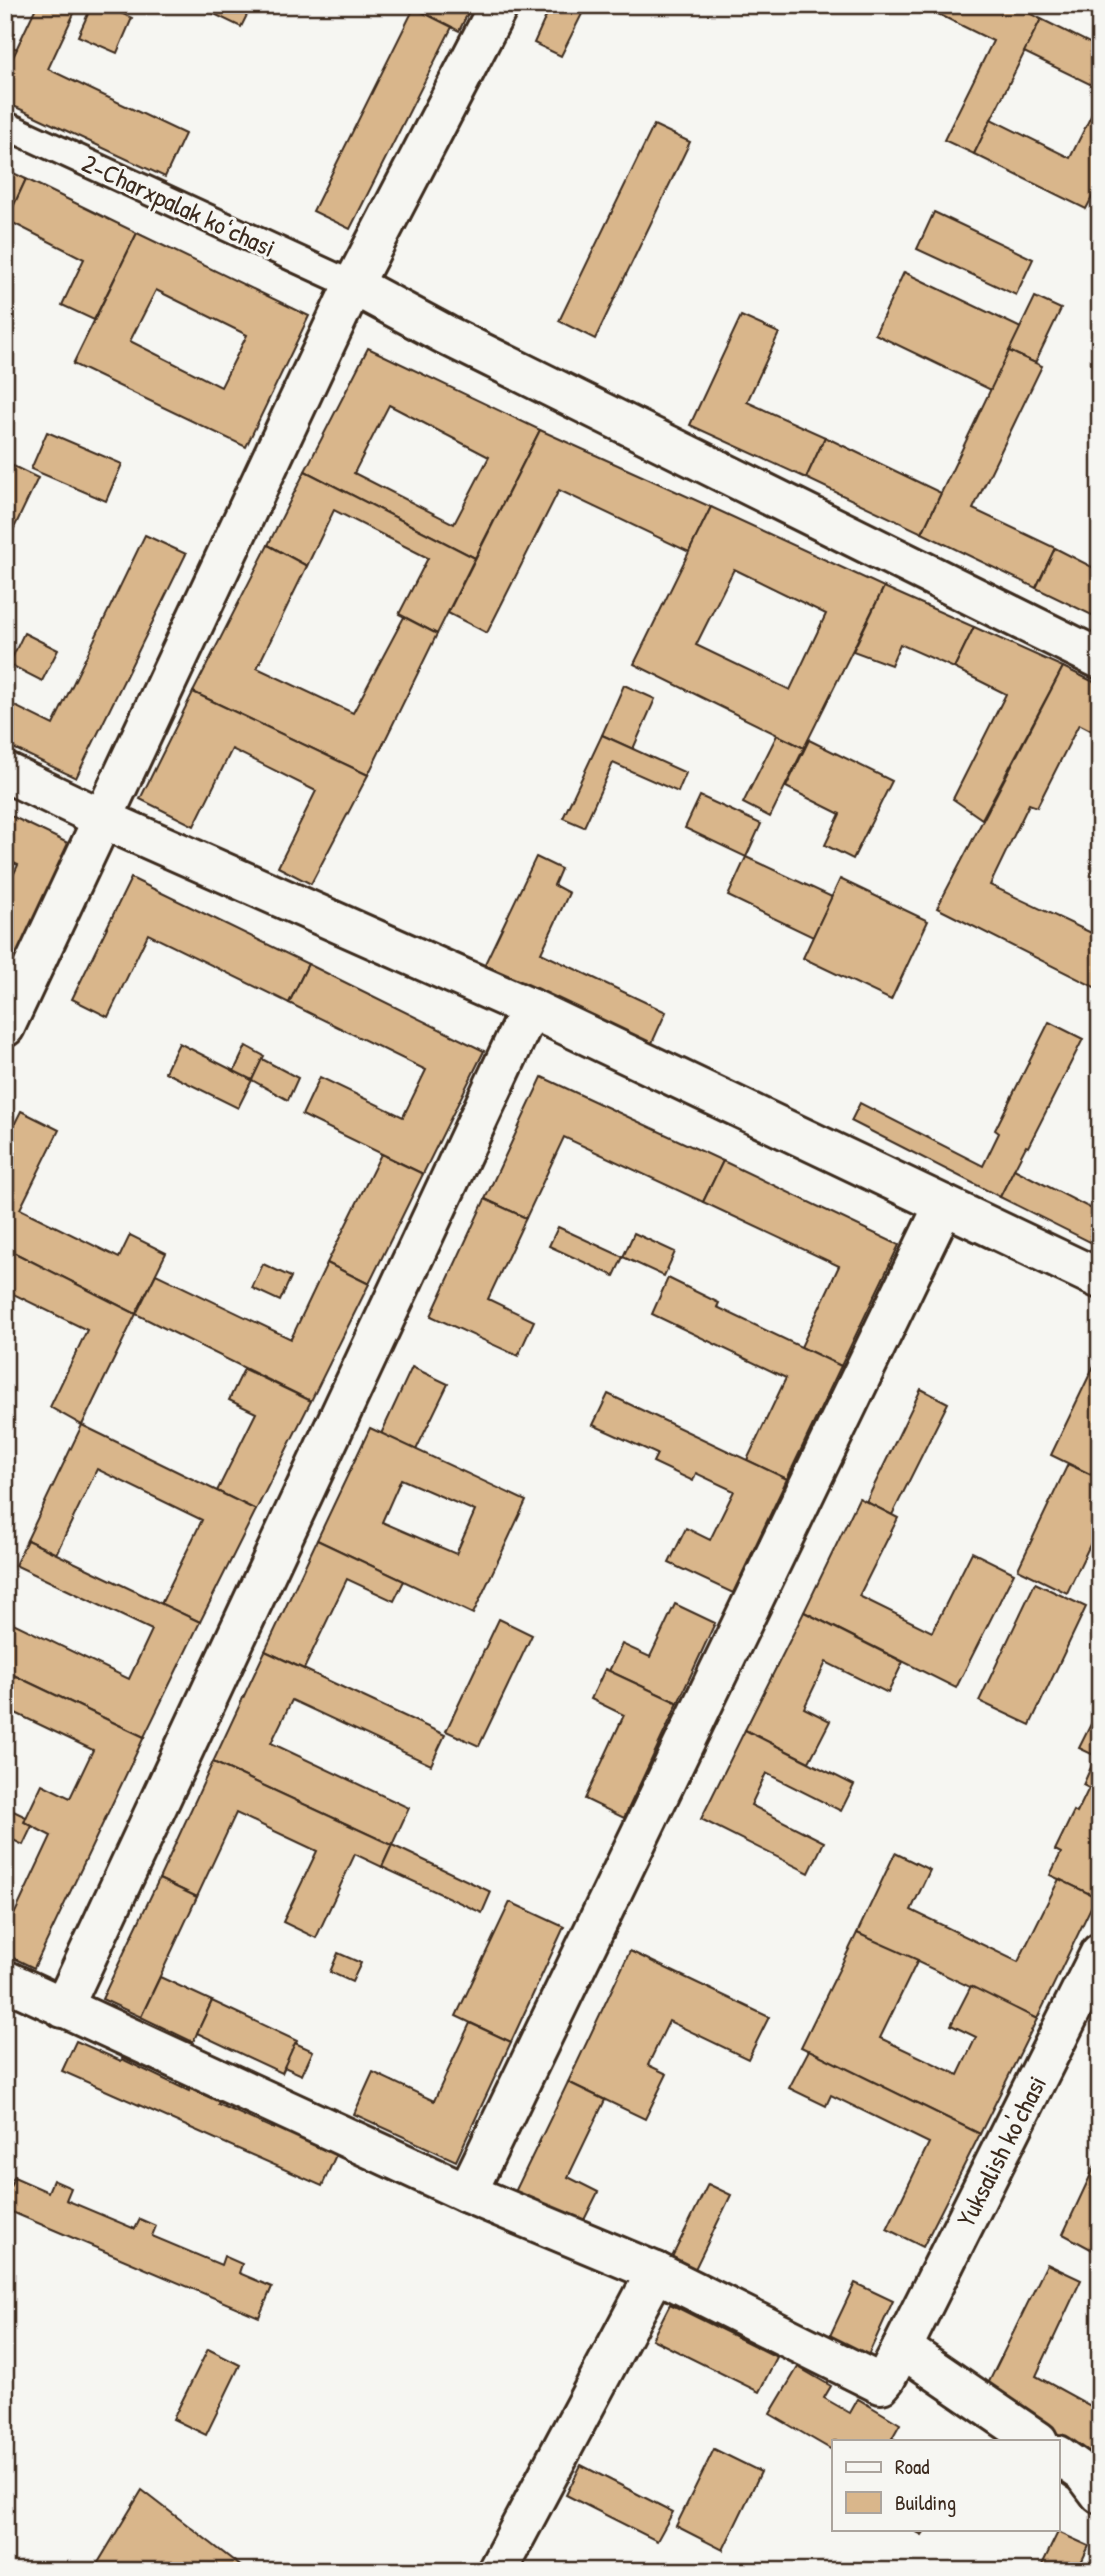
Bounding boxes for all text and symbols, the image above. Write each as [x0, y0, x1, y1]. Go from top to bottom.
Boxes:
street label: 2-Charxpalak koʻchasi [77, 145, 281, 265]
street label: Yuksalish ko'chasi [948, 2069, 1054, 2233]
legend [832, 2440, 1060, 2530]
text: Road [895, 2452, 929, 2481]
text: Building [895, 2488, 956, 2517]

